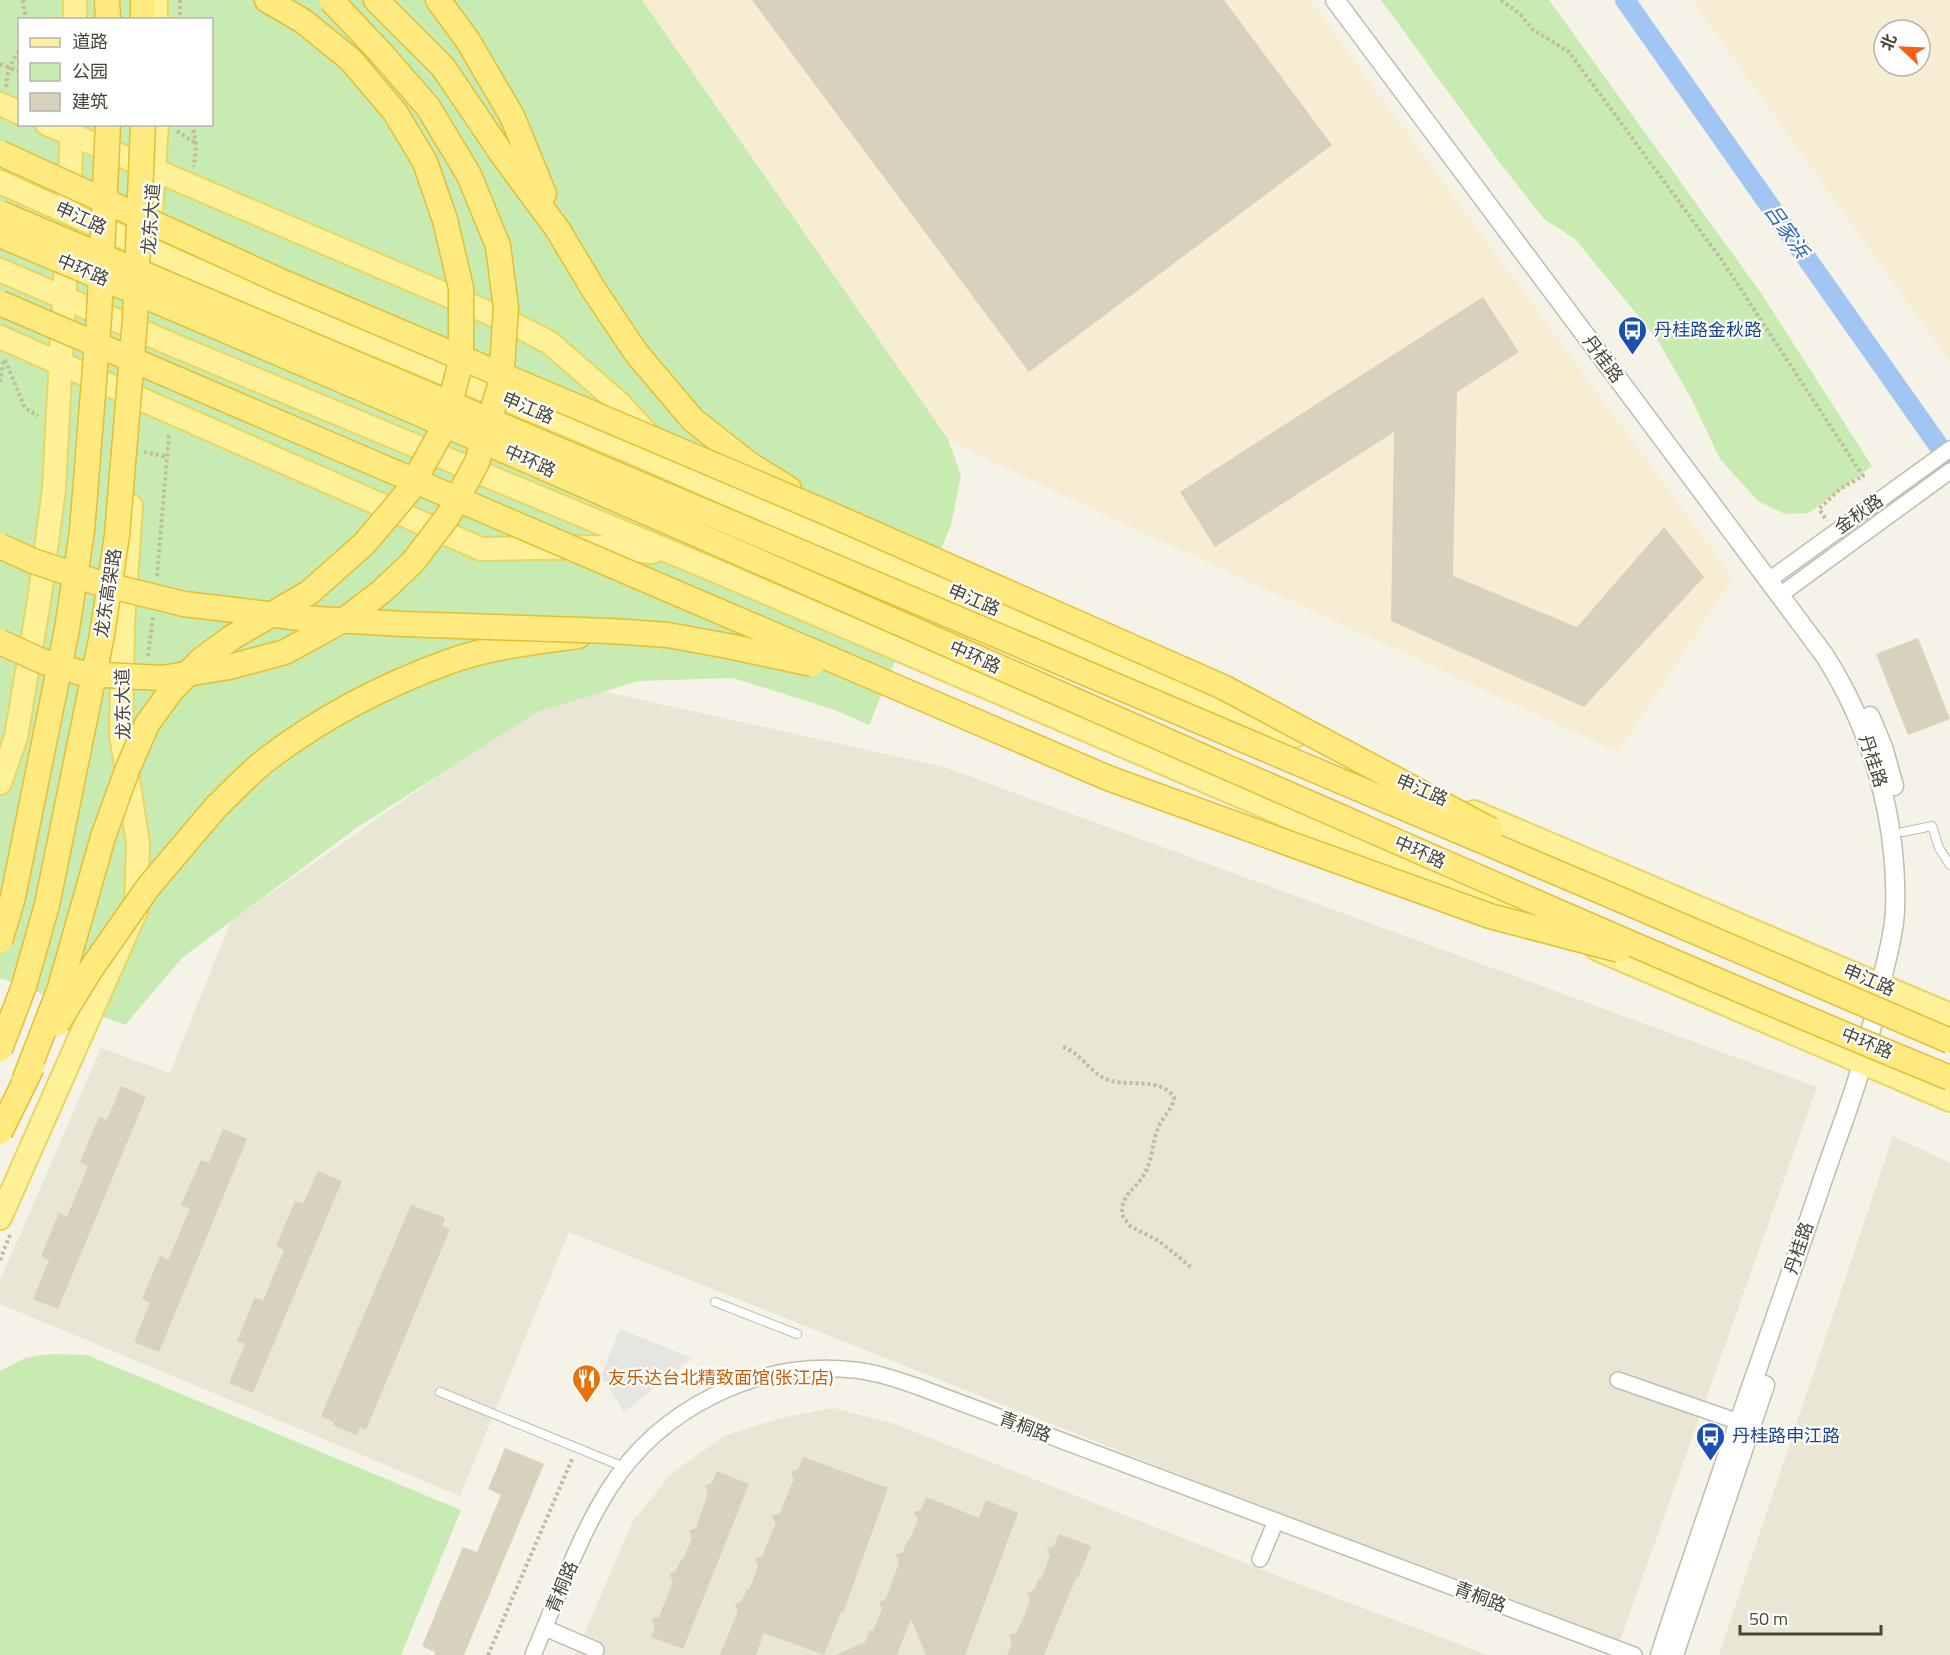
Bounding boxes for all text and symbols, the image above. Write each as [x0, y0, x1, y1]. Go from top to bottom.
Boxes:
legend [18, 18, 213, 126]
north arrow [1872, 18, 1932, 78]
text: 道路 [72, 28, 108, 55]
text: 北 [1874, 30, 1902, 54]
text: 公园 [72, 58, 108, 85]
text: 建筑 [72, 88, 108, 115]
street label: 龙东大道 [135, 182, 166, 256]
street label: 申江路 [51, 194, 111, 241]
water label: 吕家浜 [1758, 197, 1818, 266]
street label: 中环路 [53, 247, 113, 293]
bus stop icon: 丹桂路金秋路 [1617, 314, 1649, 356]
place label: 丹桂路金秋路 [1654, 316, 1762, 343]
street label: 丹桂路 [1576, 329, 1630, 388]
street label: 申江路 [498, 385, 558, 431]
street label: 中环路 [500, 437, 560, 484]
street label: 金秋路 [1829, 487, 1889, 540]
street label: 龙东高架路 [87, 546, 128, 639]
street label: 申江路 [944, 577, 1004, 623]
street label: 中环路 [945, 633, 1005, 680]
street label: 龙东大道 [108, 668, 137, 740]
street label: 丹桂路 [1852, 731, 1895, 791]
street label: 申江路 [1392, 767, 1452, 813]
street label: 中环路 [1390, 828, 1450, 875]
street label: 申江路 [1839, 957, 1899, 1003]
street label: 中环路 [1837, 1020, 1897, 1065]
street label: 丹桂路 [1777, 1218, 1820, 1278]
restaurant icon: 友乐达台北精致面馆(张江店) [571, 1362, 603, 1404]
place label: 友乐达台北精致面馆(张江店) [608, 1364, 834, 1391]
street label: 青桐路 [995, 1404, 1055, 1449]
bus stop icon: 丹桂路申江路 [1695, 1420, 1727, 1462]
place label: 丹桂路申江路 [1732, 1422, 1840, 1449]
street label: 青桐路 [539, 1557, 585, 1617]
street label: 青桐路 [1450, 1574, 1510, 1619]
scale bar [1740, 1598, 1881, 1636]
text: 50 m [1749, 1605, 1788, 1632]

